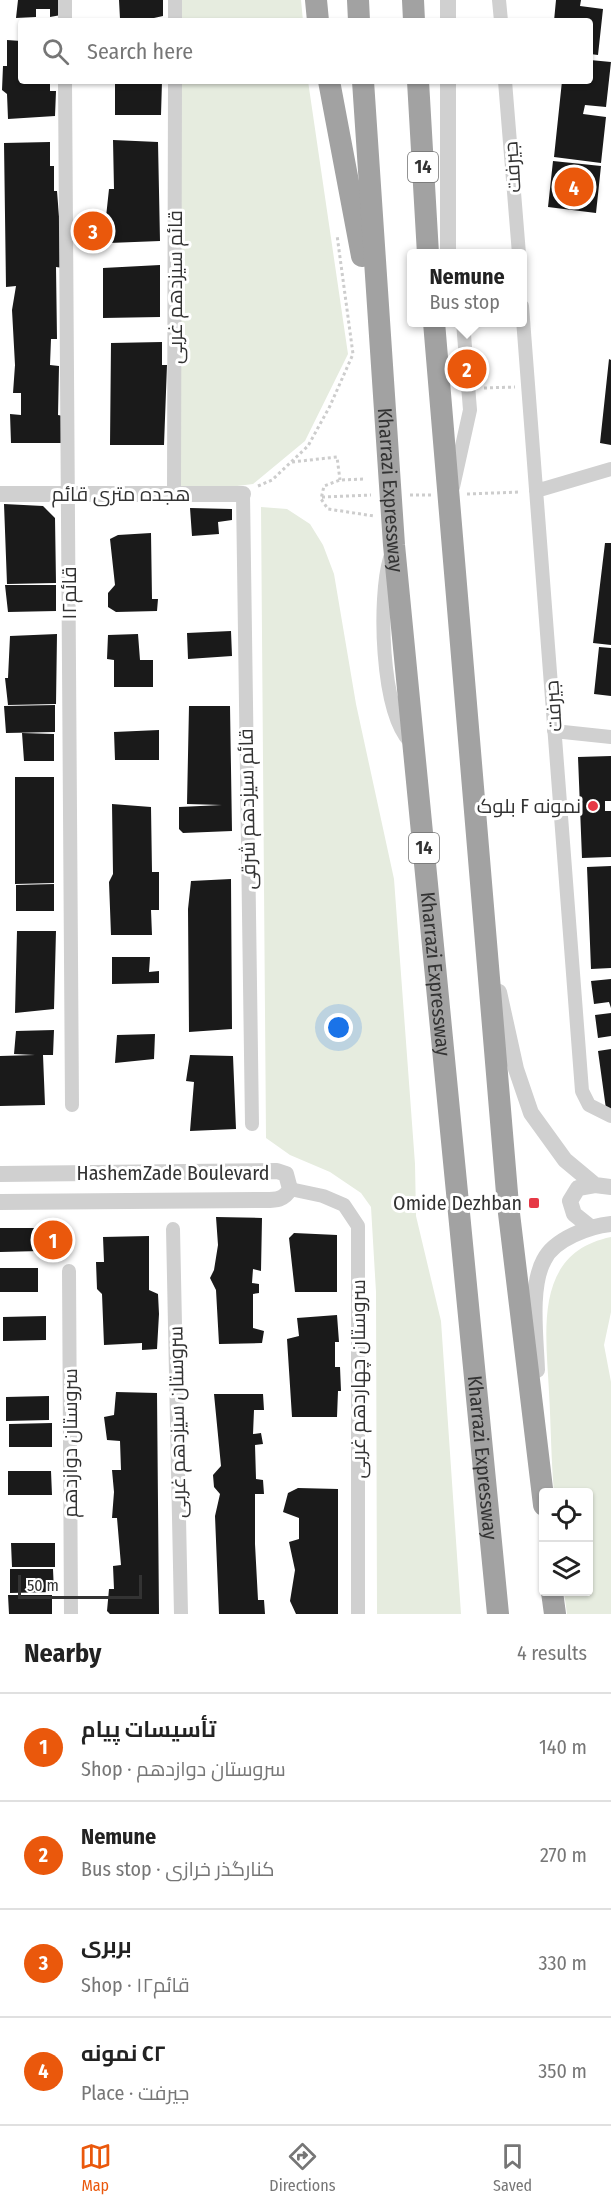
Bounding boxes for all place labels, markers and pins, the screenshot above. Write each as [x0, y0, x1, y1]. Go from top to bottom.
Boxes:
pin: 4 [554, 164, 594, 210]
pin: 3 [74, 208, 112, 254]
pin: 2 [448, 346, 486, 392]
place label: بلوک F نمونه [477, 794, 581, 818]
marker: بلوک F نمونه [586, 799, 600, 813]
place label: Omide Dezhban [393, 1191, 522, 1215]
marker: Omide Dezhban [527, 1196, 541, 1210]
pin: 1 [34, 1218, 72, 1262]

